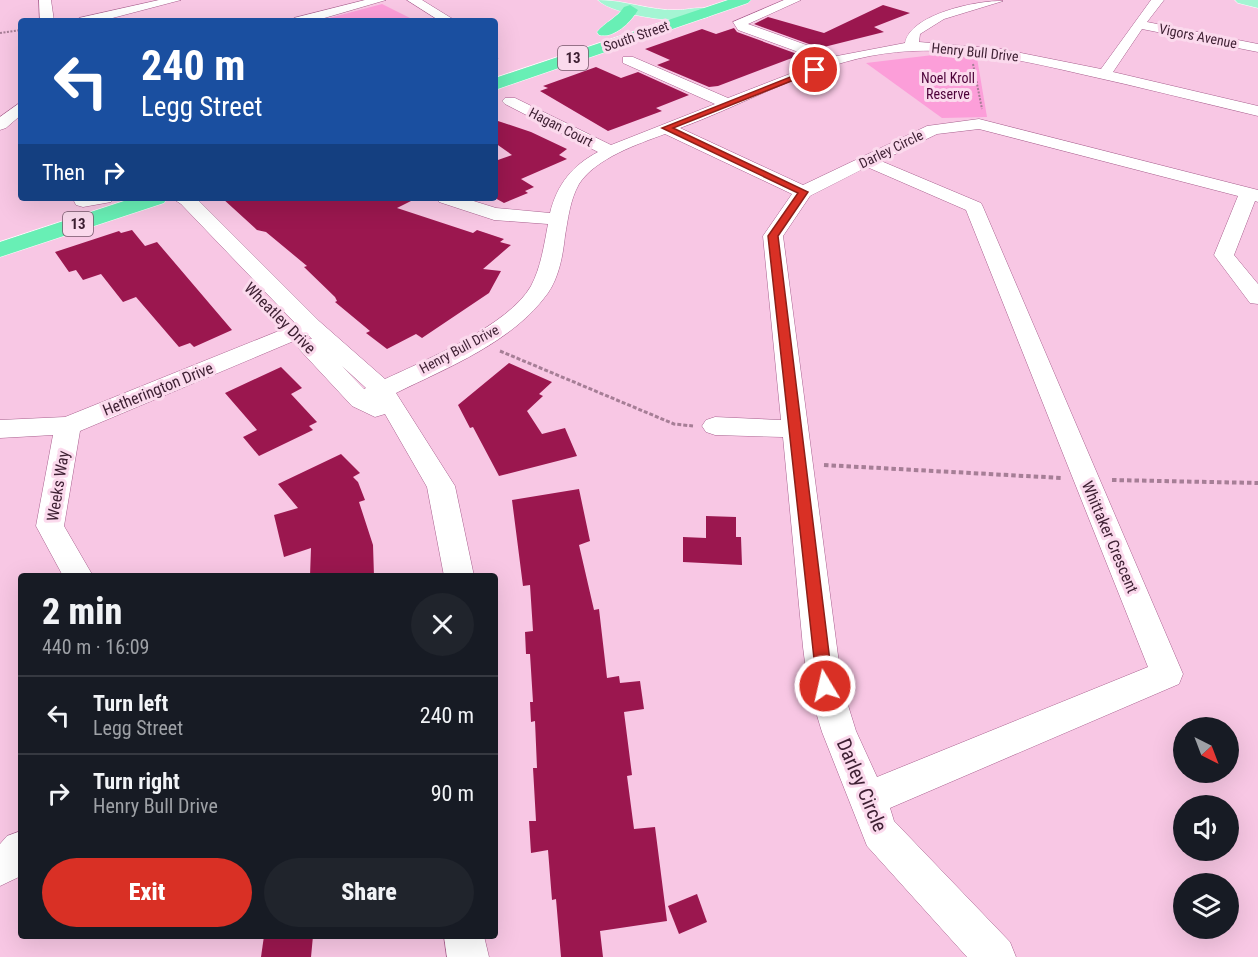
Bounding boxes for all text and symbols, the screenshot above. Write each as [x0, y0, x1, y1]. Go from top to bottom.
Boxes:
street label: South Street [601, 17, 671, 55]
street label: Vigors Avenue [1158, 21, 1239, 51]
street label: Henry Bull Drive [931, 39, 1020, 65]
text: 240 m [141, 41, 246, 90]
icon: left [42, 42, 120, 120]
pin [789, 44, 840, 95]
road number: 13 [558, 46, 588, 70]
icon: arrive [798, 53, 831, 86]
park label: Noel Kroll Reserve [921, 70, 975, 102]
text: Legg Street [141, 91, 263, 123]
street label: Hagan Court [526, 104, 596, 150]
street label: Darley Circle [856, 126, 926, 171]
icon: right [97, 156, 130, 189]
text: Then [42, 160, 85, 185]
road number: 13 [63, 212, 93, 236]
street label: Wheatley Drive [240, 278, 320, 358]
street label: Henry Bull Drive [417, 321, 502, 377]
street label: Hetherington Drive [100, 358, 216, 420]
street label: Weeks Way [43, 449, 73, 523]
street label: Whittaker Crescent [1078, 478, 1142, 596]
text: 2 min [42, 591, 122, 633]
button: close [411, 593, 474, 656]
text: 440 m · 16:09 [42, 635, 149, 659]
position arrow [793, 654, 857, 718]
text: Turn left [93, 691, 168, 716]
icon: left [42, 699, 75, 732]
text: 240 m [420, 703, 474, 728]
text: Legg Street [93, 716, 183, 740]
north arrow [1173, 717, 1239, 783]
map controls [1173, 717, 1239, 939]
street label: Darley Circle [832, 735, 892, 835]
text: Turn right [93, 769, 180, 794]
icon: right [42, 777, 75, 810]
text: 90 m [431, 781, 474, 806]
text: Henry Bull Drive [93, 794, 218, 818]
button: sound [1173, 795, 1239, 861]
button: Exit [42, 858, 252, 927]
button: Share [264, 858, 474, 927]
button: layers [1173, 873, 1239, 939]

